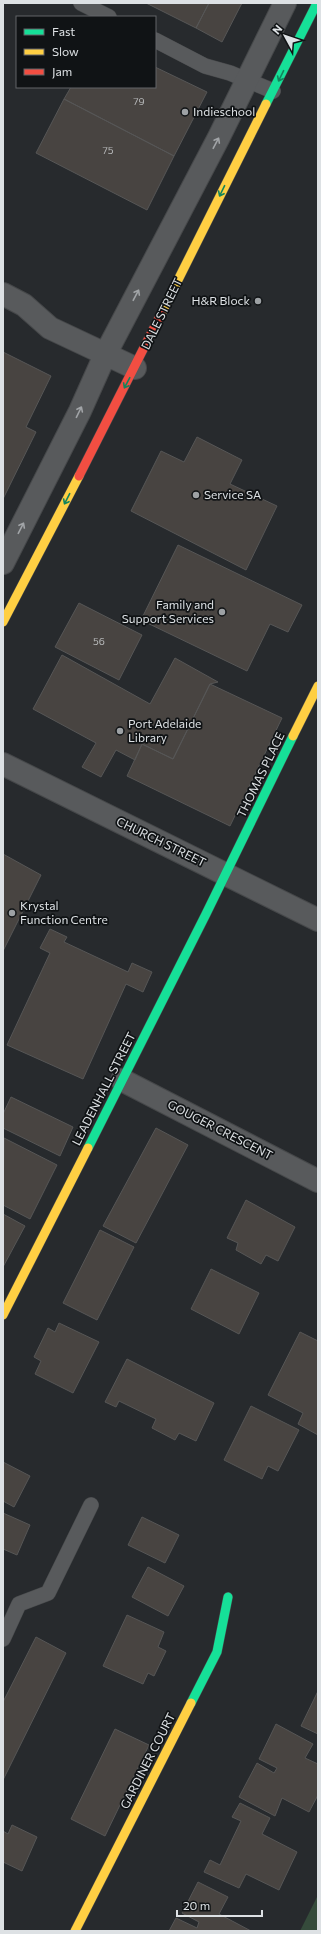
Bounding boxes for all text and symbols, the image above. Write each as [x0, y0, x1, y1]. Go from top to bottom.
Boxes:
legend [16, 16, 156, 88]
north arrow [265, 16, 305, 56]
text: N [269, 22, 285, 37]
text: Fast [52, 24, 75, 38]
text: Slow [52, 44, 79, 58]
text: Jam [52, 64, 72, 79]
one-way arrow [277, 69, 284, 81]
house number: 79 [133, 95, 145, 107]
place label: Indieschool [193, 104, 255, 118]
marker: Indieschool [180, 107, 190, 117]
one-way arrow [212, 137, 220, 149]
house number: 75 [103, 144, 114, 156]
one-way arrow [218, 185, 225, 197]
street label: DALE STREET [138, 275, 185, 352]
one-way arrow [133, 289, 140, 301]
place label: H&R Block [191, 293, 250, 307]
marker: H&R Block [253, 296, 263, 306]
one-way arrow [123, 377, 131, 389]
one-way arrow [76, 406, 83, 418]
place label: Service SA [204, 487, 261, 501]
marker: Service SA [191, 490, 201, 500]
one-way arrow [63, 492, 71, 504]
one-way arrow [17, 522, 25, 534]
place label: Family and Support Services [122, 597, 214, 625]
marker: Family and Support Services [217, 607, 227, 617]
house number: 56 [93, 635, 105, 647]
place label: Port Adelaide Library [128, 716, 201, 744]
marker: Port Adelaide Library [115, 726, 125, 736]
street label: THOMAS PLACE [233, 730, 287, 819]
street label: CHURCH STREET [114, 813, 209, 869]
place label: Krystal Function Centre [20, 898, 108, 926]
marker: Krystal Function Centre [7, 908, 17, 918]
street label: LEADENHALL STREET [68, 1029, 138, 1147]
street label: GOUGER CRESCENT [166, 1097, 276, 1162]
street label: GARDINER COURT [117, 1710, 178, 1811]
scale bar [177, 1892, 262, 1918]
text: 20 m [183, 1898, 210, 1912]

